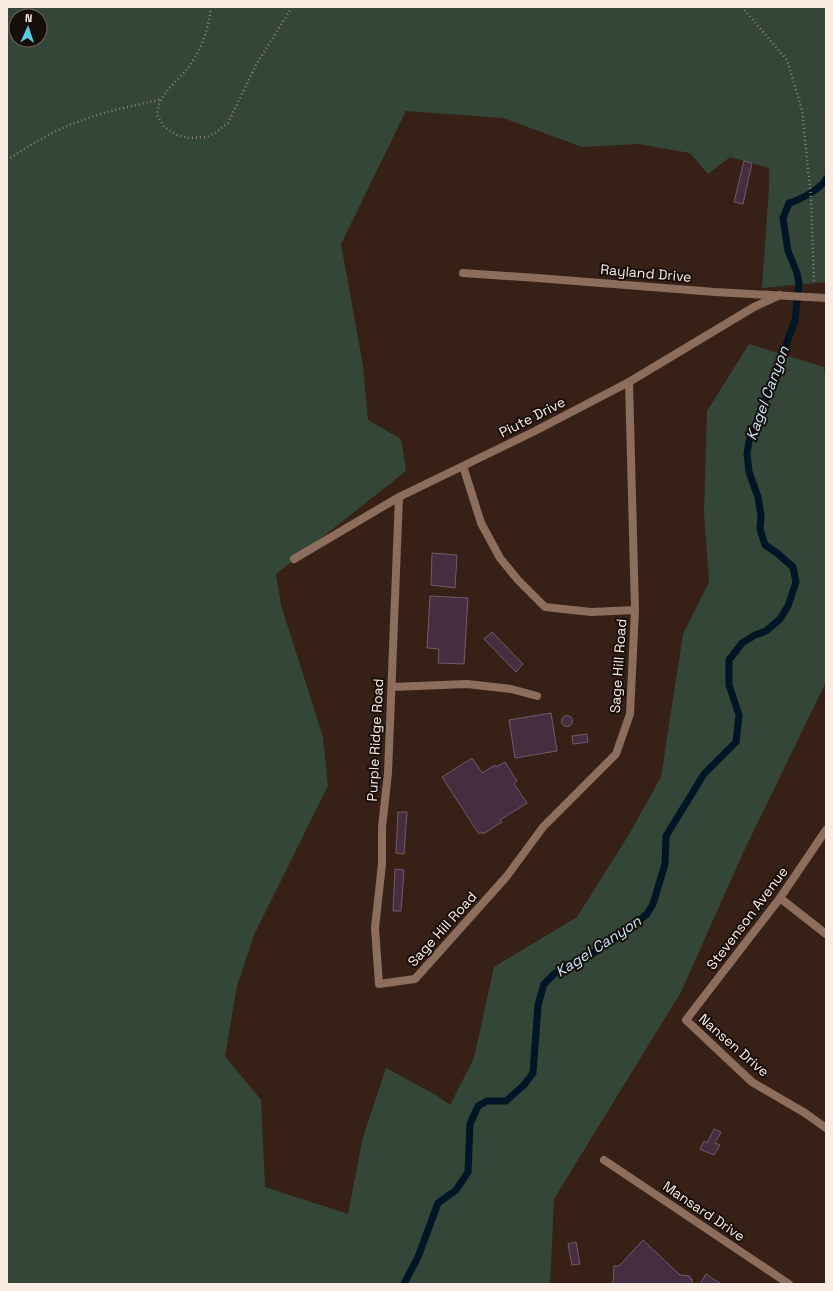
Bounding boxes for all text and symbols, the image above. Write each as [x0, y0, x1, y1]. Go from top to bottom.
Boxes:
north arrow [8, 8, 48, 48]
text: N [24, 11, 33, 25]
street label: Rayland Drive [600, 260, 692, 286]
water label: Kagel Canyon [741, 343, 793, 443]
street label: Piute Drive [496, 393, 568, 441]
street label: Sage Hill Road [606, 618, 630, 714]
street label: Purple Ridge Road [363, 678, 387, 802]
street label: Stevenson Avenue [702, 863, 792, 973]
street label: Sage Hill Road [404, 888, 480, 970]
water label: Kagel Canyon [551, 911, 645, 981]
street label: Nansen Drive [695, 1010, 773, 1080]
street label: Mansard Drive [659, 1177, 749, 1245]

